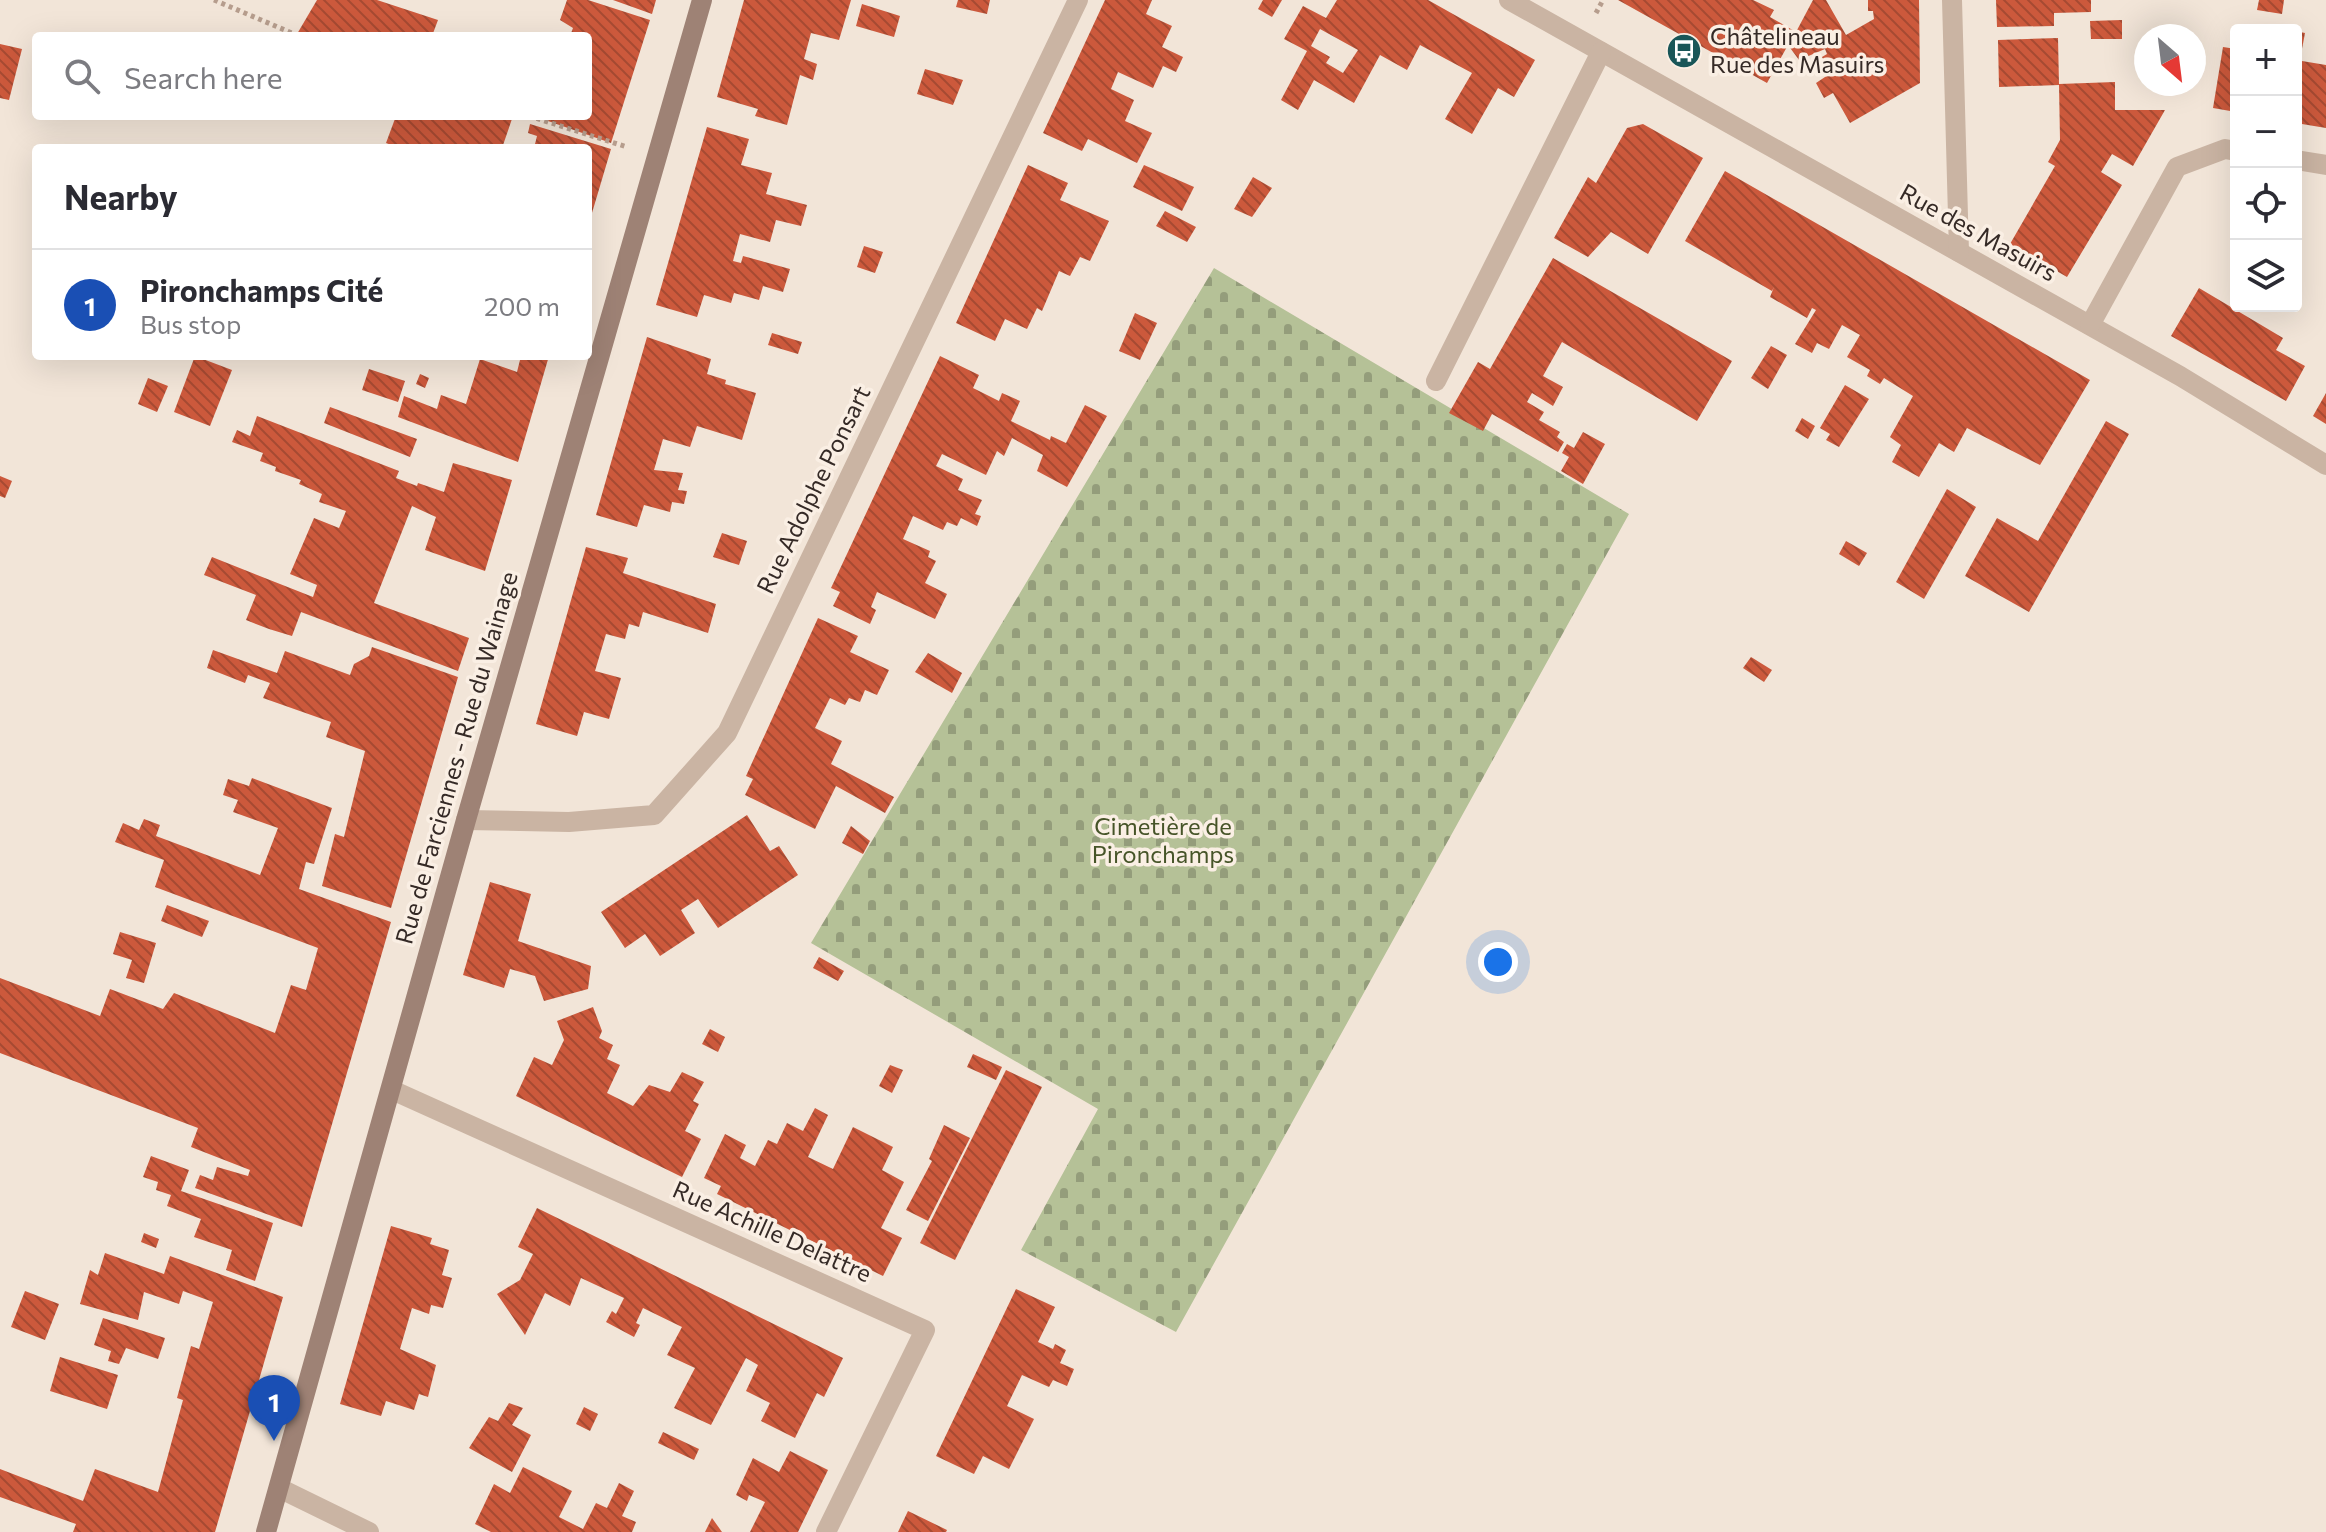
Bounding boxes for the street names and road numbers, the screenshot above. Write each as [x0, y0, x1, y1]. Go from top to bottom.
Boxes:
street label: Rue des Masuirs [1895, 177, 2062, 287]
street label: Rue Adolphe Ponsart [750, 380, 876, 598]
street label: Rue de Farciennes - Rue du Wainage [388, 568, 523, 947]
street label: Rue Achille Delattre [669, 1174, 876, 1287]

